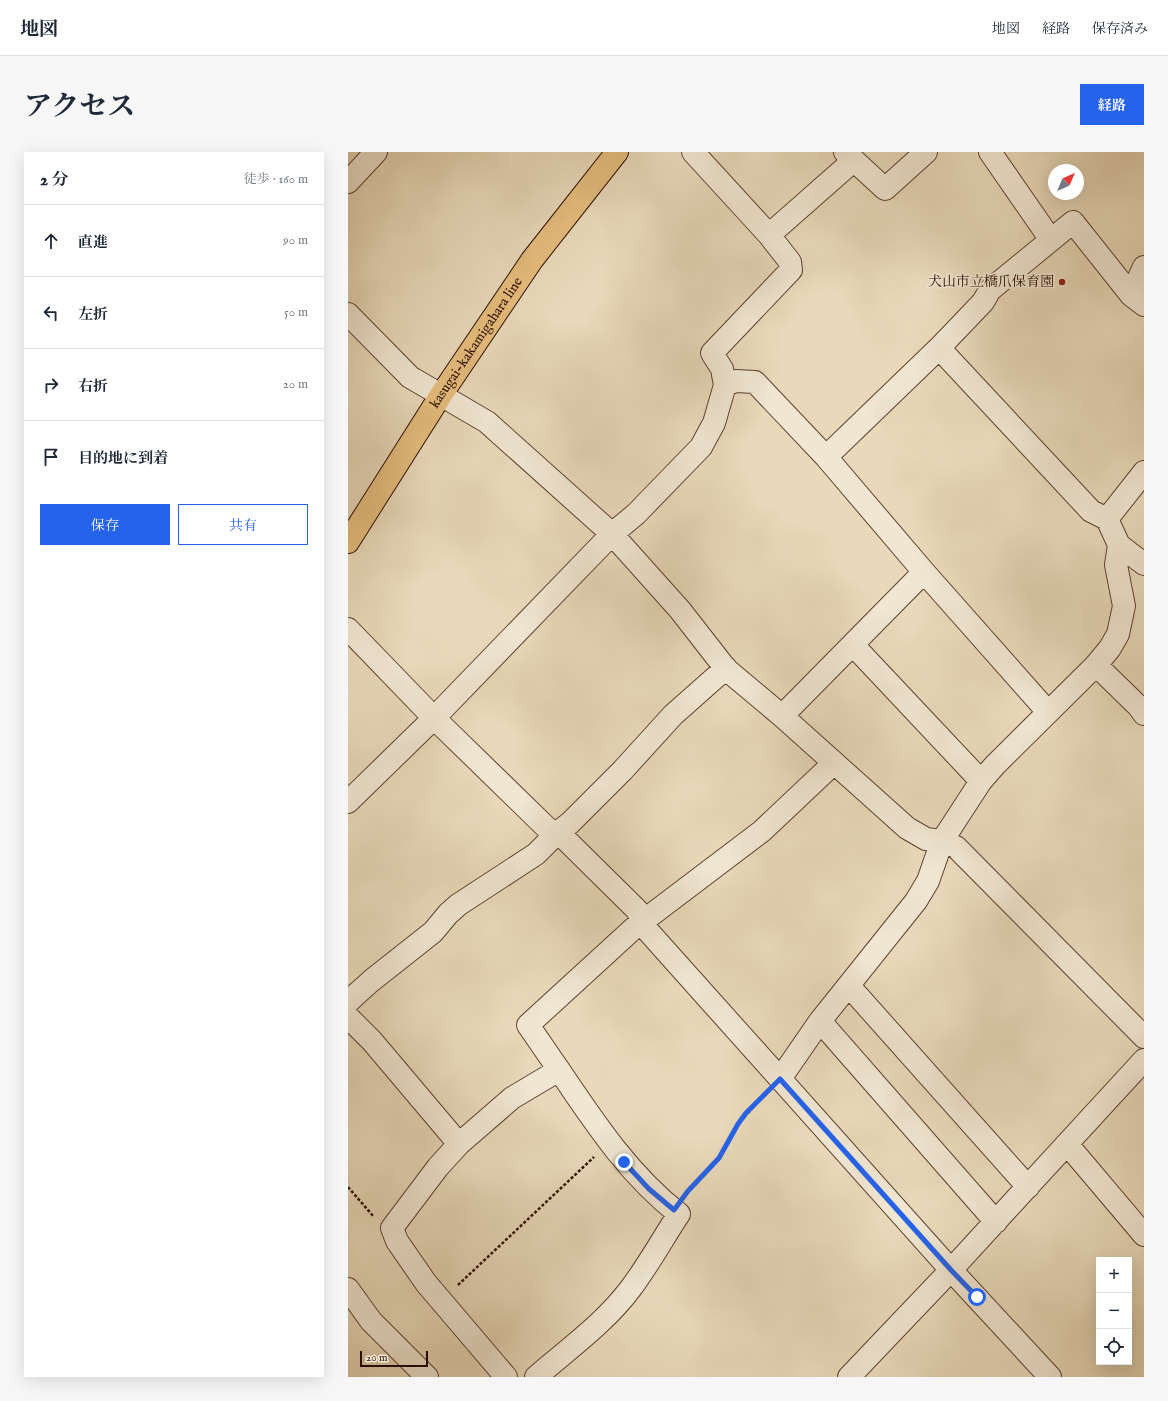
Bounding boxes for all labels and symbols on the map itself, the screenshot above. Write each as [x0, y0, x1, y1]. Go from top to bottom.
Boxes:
north arrow [1048, 164, 1084, 200]
street label: kasugai-kakamigahara line [426, 273, 527, 412]
place label: 犬山市立橋爪保育園 [928, 273, 1054, 291]
marker: 犬山市立橋爪保育園 [1057, 277, 1067, 287]
route end [615, 1153, 633, 1171]
route start [968, 1288, 986, 1306]
scale bar [360, 1349, 428, 1368]

